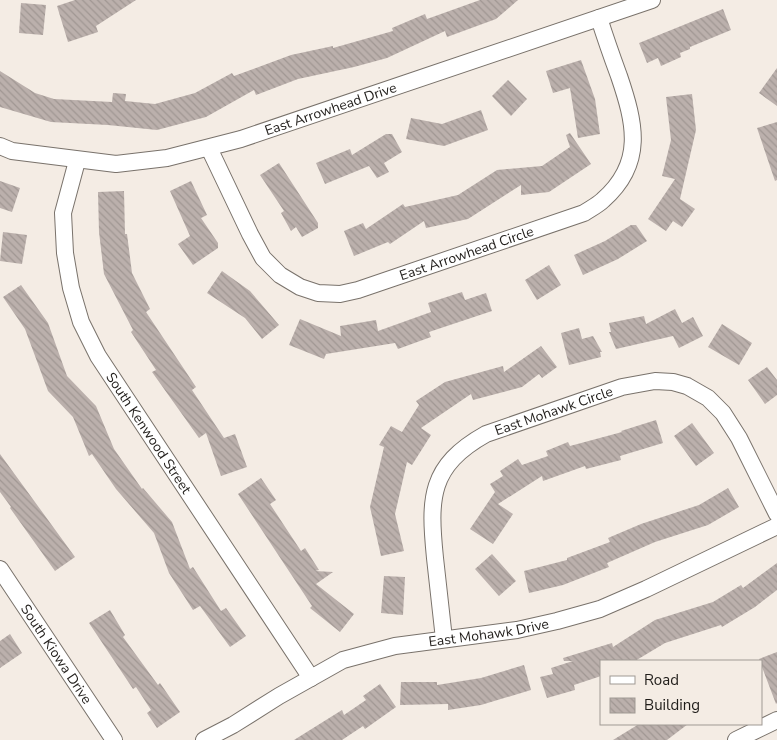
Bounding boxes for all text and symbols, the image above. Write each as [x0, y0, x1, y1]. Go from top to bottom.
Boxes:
street label: East Arrowhead Drive [262, 78, 399, 140]
street label: East Arrowhead Circle [397, 221, 536, 285]
street label: South Kenwood Street [102, 368, 196, 497]
street label: East Mohawk Circle [492, 381, 615, 440]
street label: South Kiowa Drive [16, 600, 97, 708]
street label: East Mohawk Drive [427, 614, 551, 651]
legend [600, 660, 762, 725]
text: Road [644, 670, 679, 690]
text: Building [644, 695, 700, 715]

